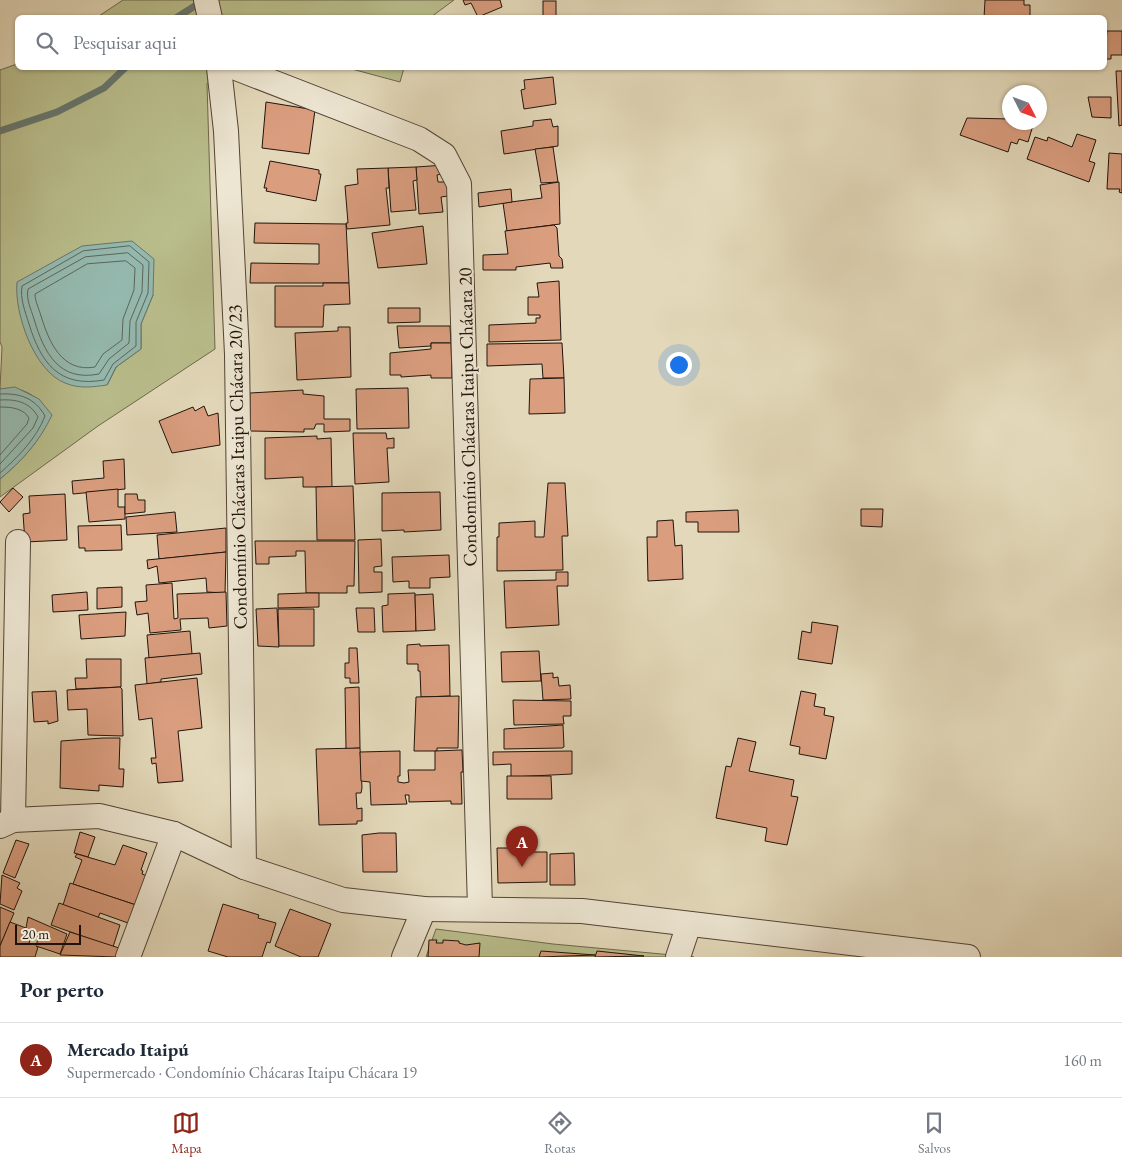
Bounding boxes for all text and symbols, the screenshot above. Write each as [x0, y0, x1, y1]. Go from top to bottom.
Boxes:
search box [15, 15, 1107, 70]
icon: search [33, 29, 61, 57]
text: Pesquisar aqui [73, 30, 177, 55]
north arrow [1002, 85, 1047, 130]
street label: Condomínio Chácaras Itaipu Chácara 20 [452, 267, 483, 567]
street label: Condomínio Chácaras Itaipu Chácara 20/23 [222, 304, 253, 630]
your location [666, 352, 692, 378]
pin: A [506, 826, 538, 867]
scale bar [15, 922, 81, 945]
text: 20 m [22, 925, 49, 943]
text: Por perto [20, 976, 104, 1003]
text: Mercado Itaipú [67, 1037, 189, 1062]
text: A [30, 1050, 42, 1071]
text: 160 m [1063, 1050, 1102, 1071]
text: Supermercado · Condomínio Chácaras Itaipu Chácara 19 [67, 1062, 417, 1083]
tab: Mapa [171, 1109, 202, 1157]
tab: Rotas [544, 1109, 576, 1157]
tab: Salvos [918, 1109, 951, 1157]

